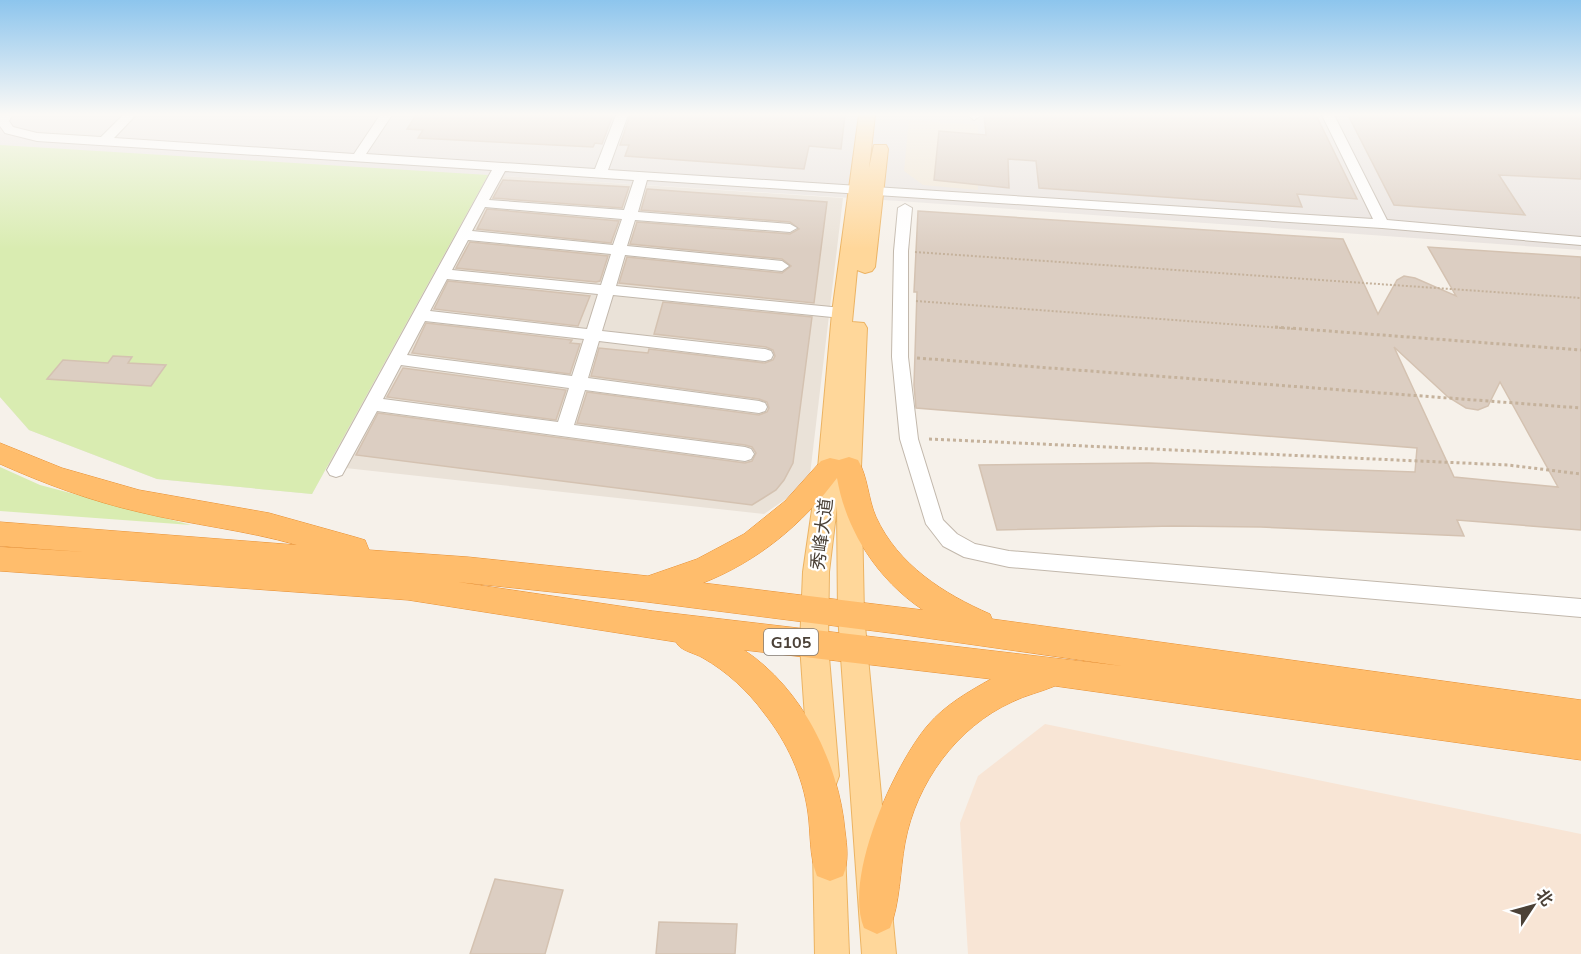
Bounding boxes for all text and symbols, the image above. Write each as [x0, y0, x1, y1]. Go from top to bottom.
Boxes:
street label: 秀峰大道 [806, 497, 838, 571]
road number: G105 [764, 629, 818, 655]
north arrow [1503, 876, 1563, 936]
text: 北 [1531, 885, 1558, 911]

